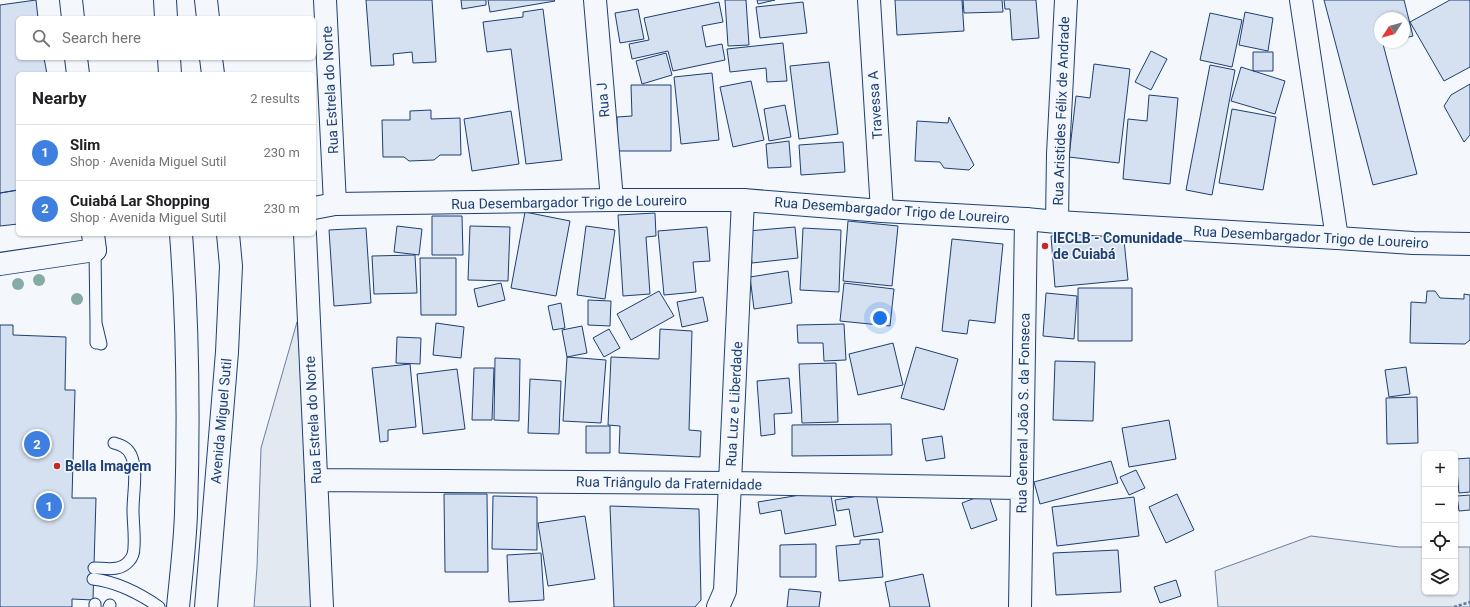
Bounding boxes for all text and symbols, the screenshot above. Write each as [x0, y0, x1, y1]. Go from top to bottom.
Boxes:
north arrow [1374, 12, 1410, 48]
search box [16, 16, 316, 60]
street label: Rua Aristides Félix de Andrade [1050, 16, 1072, 206]
street label: Rua Estrela do Norte [319, 26, 341, 154]
icon: search [30, 27, 52, 49]
text: Search here [62, 29, 141, 47]
street label: Travessa A [865, 70, 885, 140]
street label: Rua J [593, 82, 613, 118]
text: Nearby [32, 88, 87, 108]
text: 2 results [250, 91, 300, 106]
text: Slim [70, 136, 100, 154]
text: 1 [41, 145, 49, 160]
text: 230 m [263, 145, 300, 160]
text: Shop · Avenida Miguel Sutil [70, 154, 226, 169]
text: Cuiabá Lar Shopping [70, 192, 210, 210]
street label: Rua Desembargador Trigo de Loureiro [451, 192, 687, 212]
street label: Rua Desembargador Trigo de Loureiro [774, 194, 1010, 226]
text: 2 [41, 201, 49, 216]
text: 230 m [263, 201, 300, 216]
text: Shop · Avenida Miguel Sutil [70, 210, 226, 225]
street label: Rua Desembargador Trigo de Loureiro [1193, 223, 1429, 251]
place label: IECLB - Comunidade de Cuiabá [1053, 230, 1183, 262]
marker: IECLB - Comunidade de Cuiabá [1040, 241, 1050, 251]
your location [870, 308, 890, 328]
street label: Rua General João S. da Fonseca [1013, 313, 1033, 513]
street label: Rua Luz e Liberdade [723, 341, 745, 467]
street label: Rua Estrela do Norte [302, 356, 324, 484]
street label: Avenida Miguel Sutil [208, 358, 234, 484]
pin: 2 [24, 429, 50, 459]
map controls [1422, 451, 1458, 595]
button: + [1422, 451, 1458, 487]
place label: Bella Imagem [65, 458, 151, 474]
marker: Bella Imagem [52, 461, 62, 471]
street label: Rua Triângulo da Fraternidade [576, 473, 762, 493]
button: − [1422, 487, 1458, 523]
pin: 1 [36, 491, 62, 521]
button: locate [1422, 523, 1458, 559]
button: layers [1422, 559, 1458, 595]

